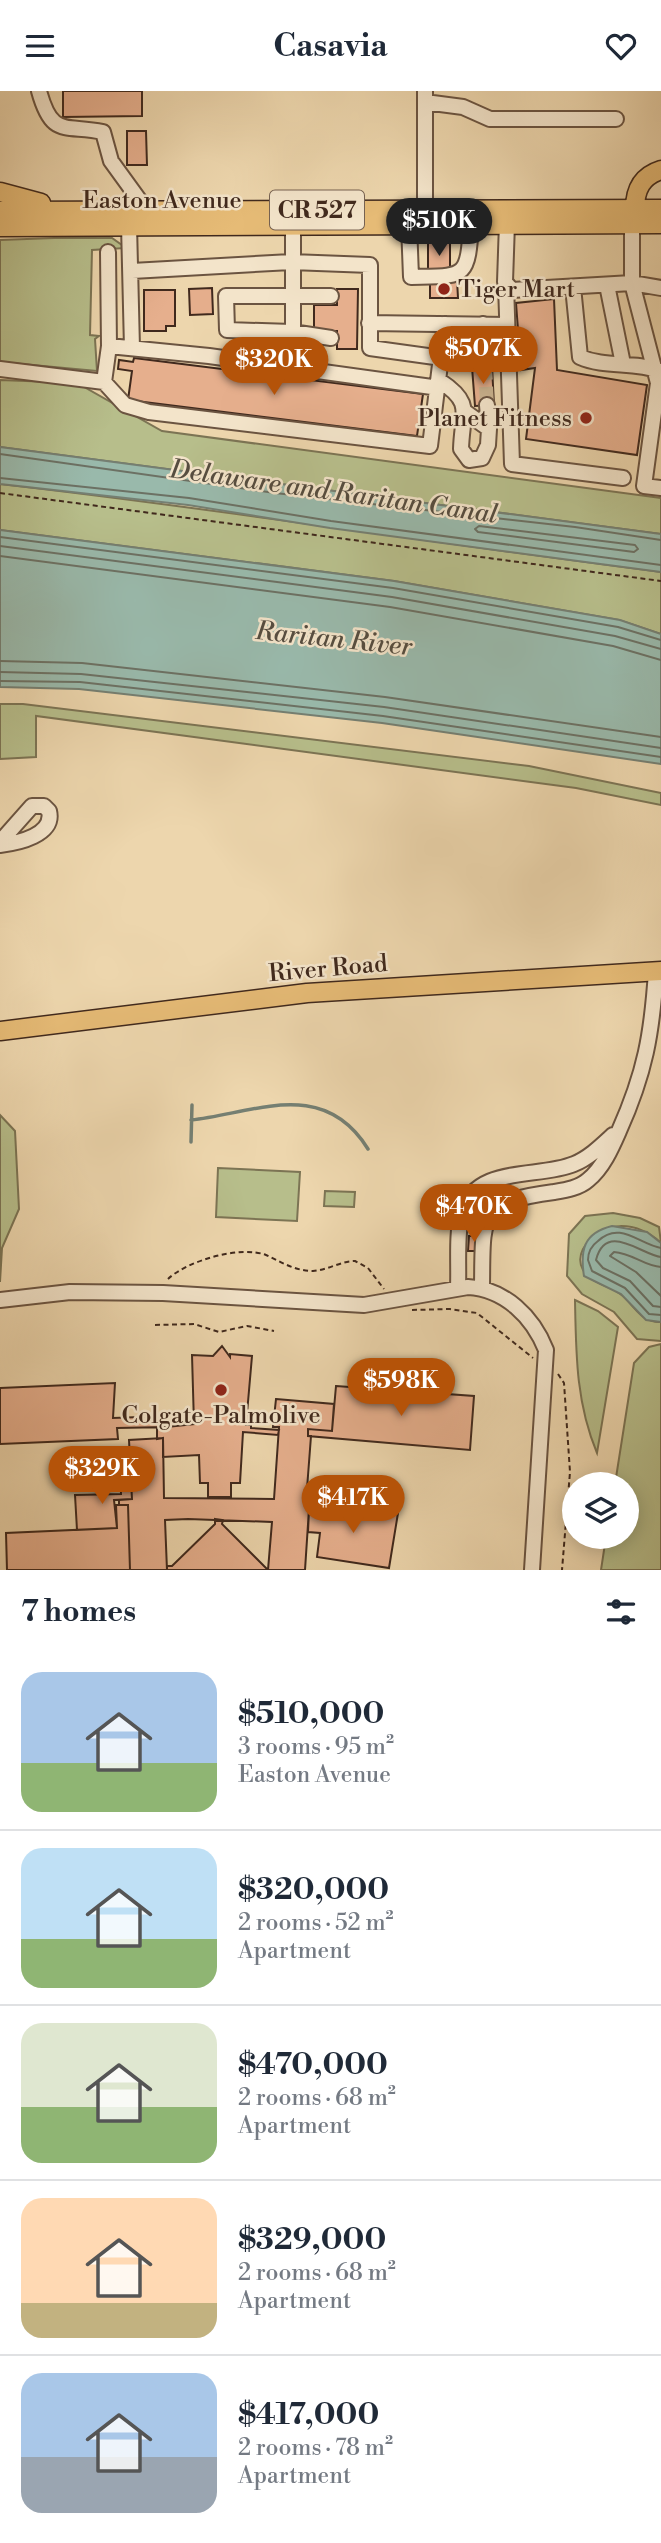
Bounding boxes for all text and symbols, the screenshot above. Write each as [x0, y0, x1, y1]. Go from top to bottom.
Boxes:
text: Casavia [273, 26, 388, 66]
icon: menu [21, 27, 59, 65]
icon: heart [602, 27, 640, 65]
street label: Easton Avenue [82, 186, 242, 216]
road number: CR 527 [270, 191, 364, 229]
pin: $510K [390, 199, 488, 258]
text: $510K [402, 207, 476, 235]
place label: Tiger Mart [458, 275, 576, 305]
marker: Tiger Mart [436, 281, 452, 297]
pin: $507K [434, 327, 532, 386]
text: $507K [445, 335, 521, 363]
pin: $320K [225, 337, 323, 397]
text: $320K [235, 346, 313, 374]
place label: Planet Fitness [417, 404, 572, 434]
marker: Planet Fitness [578, 410, 594, 426]
water label: Delaware and Raritan Canal [167, 453, 500, 531]
water label: Raritan River [253, 615, 415, 663]
street label: River Road [267, 949, 389, 989]
pin: $470K [425, 1185, 523, 1244]
text: $470K [436, 1193, 512, 1221]
pin: $598K [352, 1359, 450, 1418]
text: $598K [363, 1367, 439, 1395]
marker: Colgate-Palmolive [213, 1382, 229, 1398]
place label: Colgate-Palmolive [121, 1401, 321, 1431]
pin: $329K [53, 1447, 151, 1506]
text: $329K [64, 1455, 140, 1483]
map controls [562, 1472, 639, 1549]
button: layers [562, 1472, 639, 1549]
pin: $417K [304, 1475, 402, 1535]
text: $417K [318, 1484, 388, 1512]
text: 7 homes [21, 1593, 136, 1631]
icon: filters [602, 1593, 640, 1631]
text: $510,000 [238, 1695, 384, 1733]
icon: home [77, 1700, 161, 1784]
text: 3 rooms · 95 m² [238, 1733, 394, 1761]
text: Easton Avenue [238, 1761, 391, 1789]
text: $320,000 [238, 1871, 389, 1909]
icon: home [77, 1876, 161, 1960]
text: 2 rooms · 52 m² [238, 1909, 394, 1937]
text: Apartment [238, 1937, 351, 1965]
text: $470,000 [238, 2046, 388, 2084]
icon: home [77, 2051, 161, 2135]
text: 2 rooms · 68 m² [238, 2084, 396, 2112]
text: Apartment [238, 2112, 351, 2140]
text: $329,000 [238, 2221, 386, 2259]
icon: home [77, 2226, 161, 2310]
text: 2 rooms · 68 m² [238, 2259, 396, 2287]
text: Apartment [238, 2287, 351, 2315]
text: $417,000 [238, 2396, 379, 2434]
icon: home [77, 2401, 161, 2485]
text: 2 rooms · 78 m² [238, 2434, 393, 2462]
text: Apartment [238, 2462, 351, 2490]

